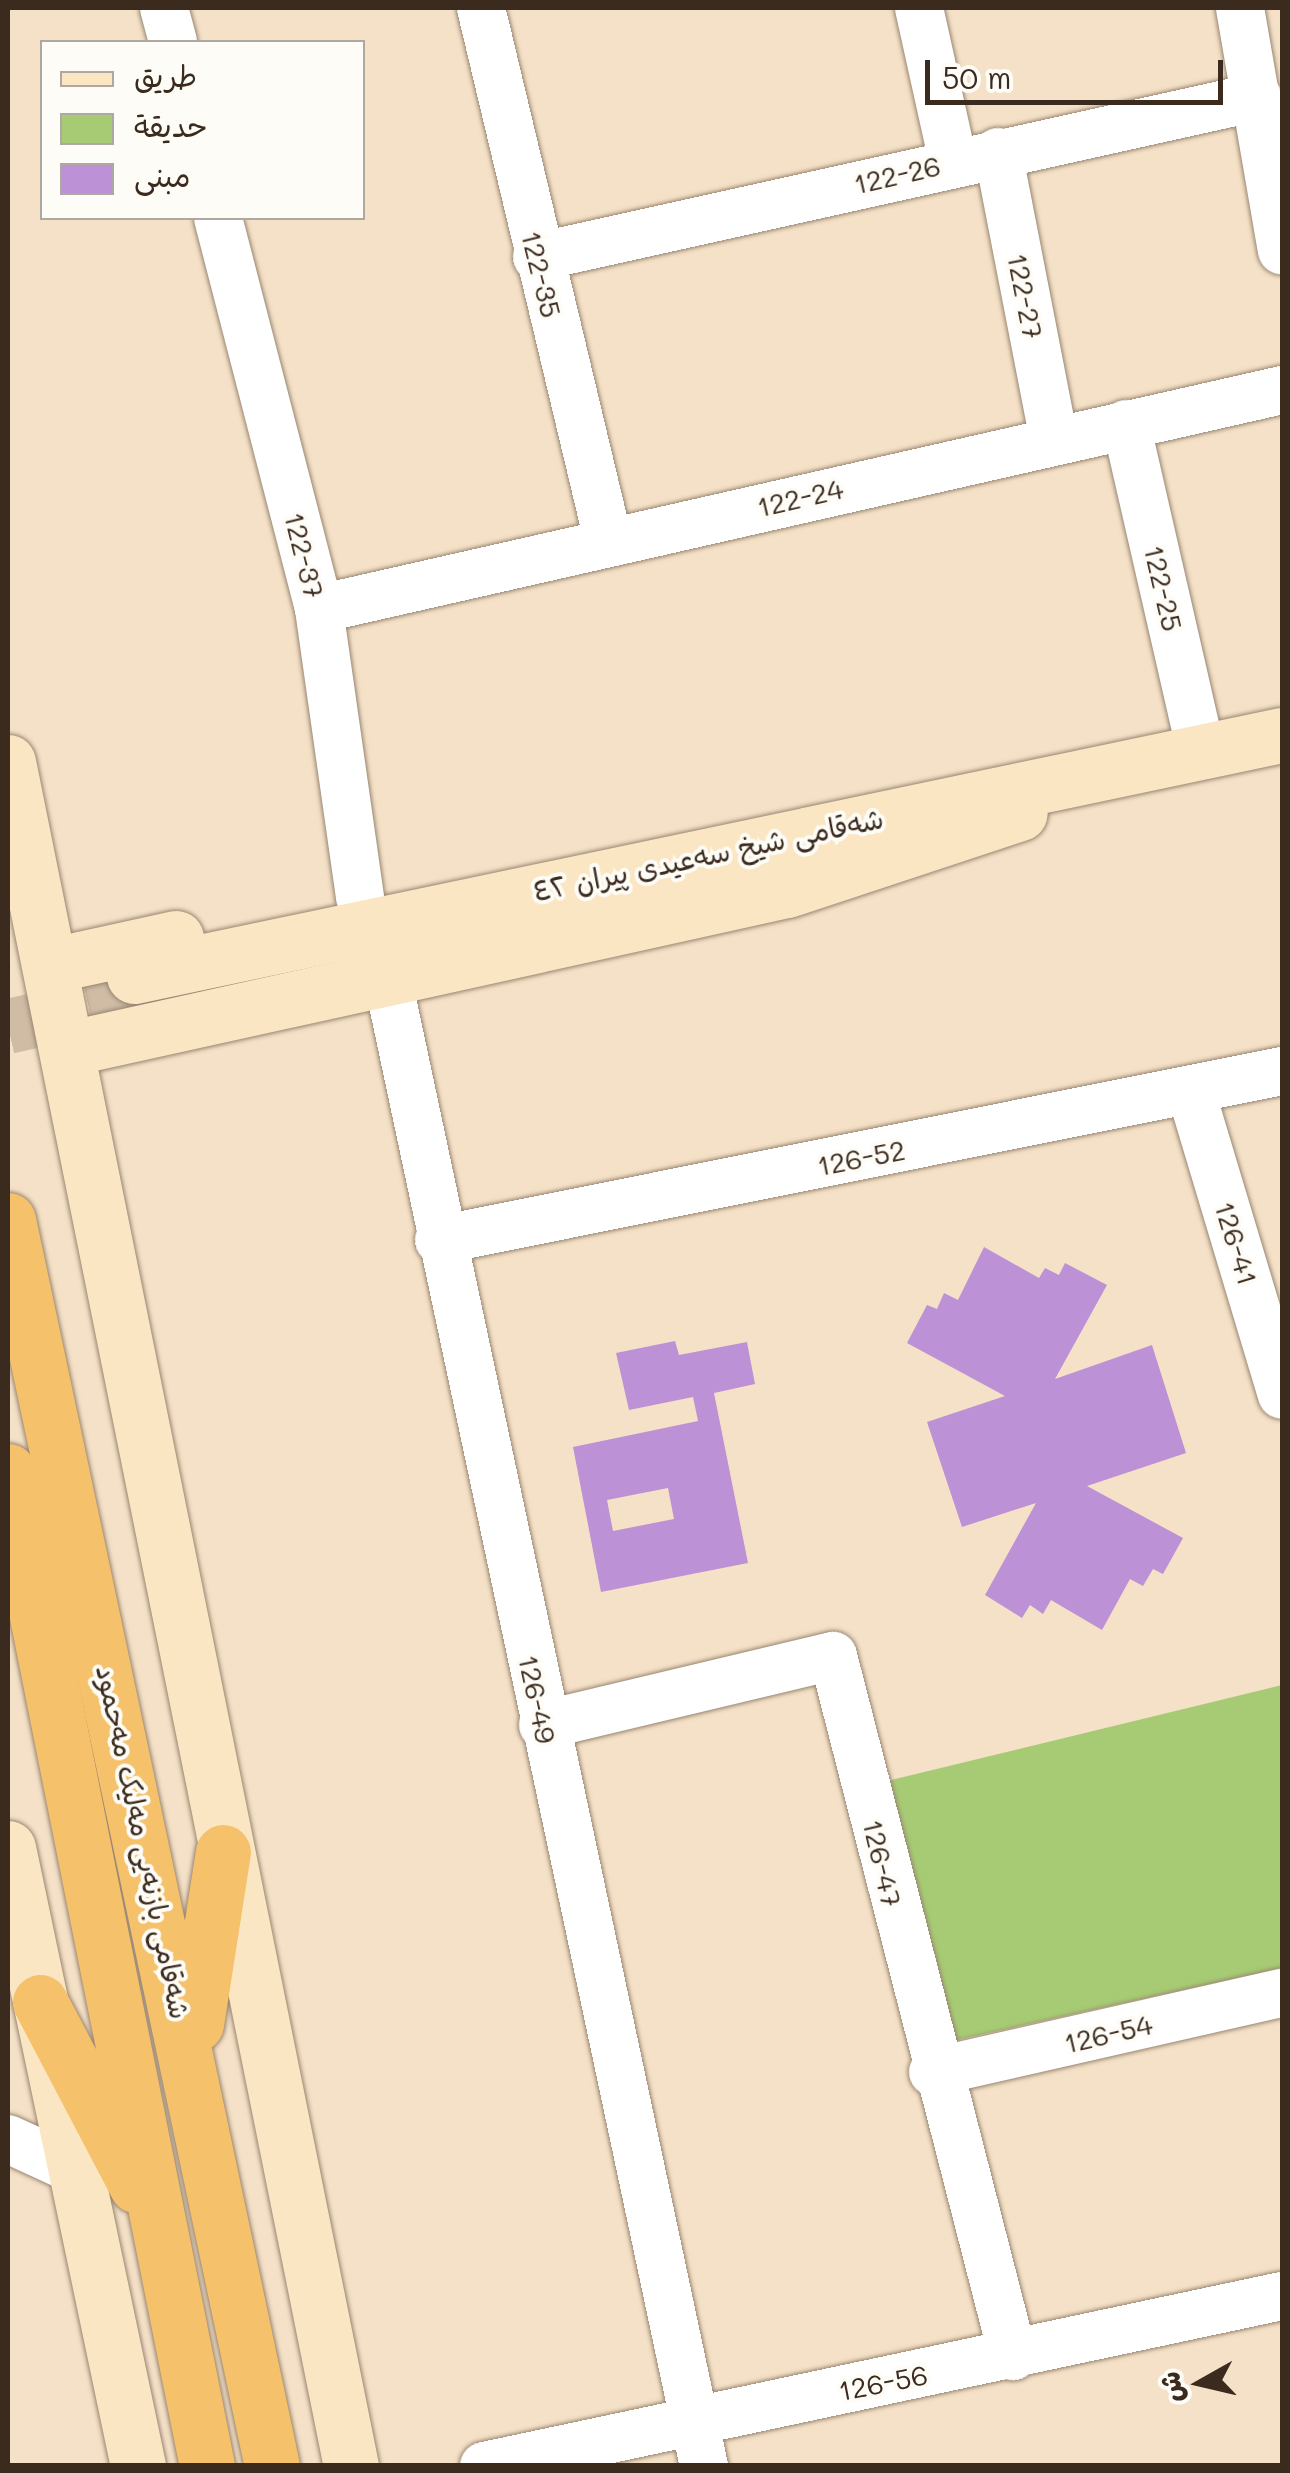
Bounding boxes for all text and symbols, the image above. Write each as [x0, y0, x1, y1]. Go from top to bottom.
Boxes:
legend [40, 40, 365, 220]
scale bar [930, 40, 1228, 102]
text: طريق [134, 55, 197, 95]
text: 50 m [942, 57, 1012, 97]
text: حديقة [134, 105, 208, 145]
street label: 122-26 [850, 148, 944, 200]
text: مبنى [134, 155, 190, 195]
street label: 122-35 [515, 227, 569, 321]
street label: 122-27 [1001, 250, 1051, 342]
street label: 122-24 [754, 471, 846, 523]
street label: 122-37 [278, 508, 332, 602]
street label: 122-25 [1138, 542, 1190, 634]
street label: شەقامی شیخ سەعیدی پیران ٤٢ [530, 800, 886, 908]
street label: 126-52 [814, 1132, 908, 1182]
street label: 126-41 [1208, 1197, 1266, 1289]
street label: 126-49 [512, 1652, 564, 1746]
street label: شەقامی بازنەیی مەلیک مەحمود [90, 1662, 198, 2022]
street label: 126-47 [857, 1816, 909, 1910]
street label: 126-54 [1061, 2007, 1155, 2059]
north arrow [1150, 2333, 1250, 2433]
street label: 126-56 [836, 2357, 930, 2407]
text: ش [1150, 2369, 1190, 2405]

